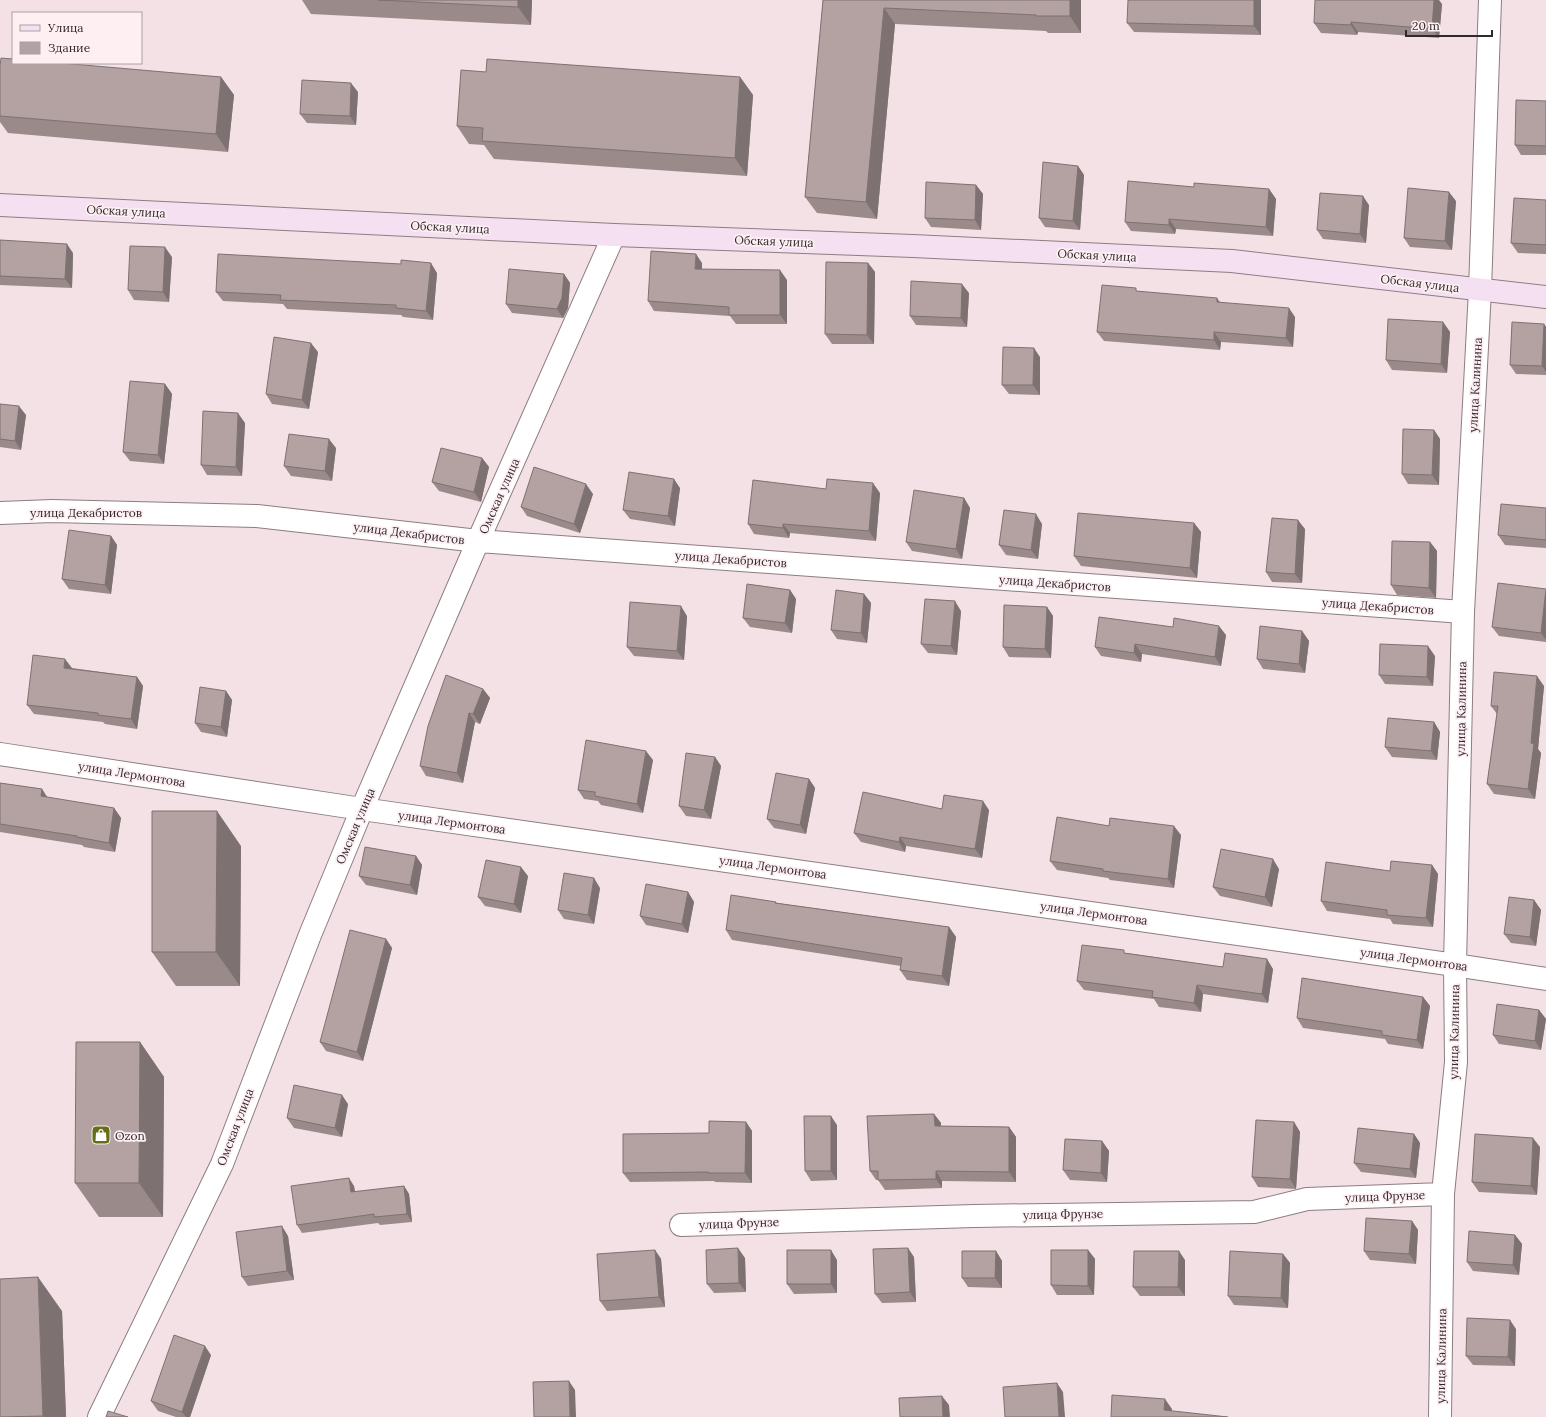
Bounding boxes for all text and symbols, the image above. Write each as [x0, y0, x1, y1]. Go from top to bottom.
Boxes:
legend [12, 12, 142, 64]
scale bar [1406, 12, 1492, 38]
text: 20 m [1412, 18, 1440, 33]
text: Улица [47, 20, 84, 35]
text: Здание [48, 40, 91, 55]
street label: Обская улица [86, 201, 166, 221]
street label: Обская улица [410, 217, 490, 237]
street label: Обская улица [734, 232, 814, 250]
street label: Обская улица [1057, 245, 1137, 265]
street label: Обская улица [1380, 271, 1460, 295]
street label: улица Калинина [1465, 337, 1485, 433]
street label: Омская улица [476, 456, 522, 536]
street label: улица Декабристов [30, 505, 142, 520]
street label: улица Декабристов [353, 519, 465, 547]
street label: улица Декабристов [675, 548, 787, 570]
street label: улица Декабристов [999, 572, 1111, 594]
street label: улица Декабристов [1322, 595, 1434, 617]
street label: улица Калинина [1453, 661, 1469, 757]
street label: улица Лермонтова [77, 758, 187, 790]
street label: Омская улица [332, 786, 378, 866]
street label: улица Лермонтова [397, 807, 507, 837]
street label: улица Лермонтова [718, 852, 828, 882]
street label: улица Лермонтова [1039, 898, 1149, 928]
street label: улица Лермонтова [1359, 944, 1469, 974]
street label: улица Калинина [1446, 984, 1462, 1080]
street label: Омская улица [213, 1086, 257, 1168]
shop icon: Ozon [90, 1124, 112, 1146]
place label: Ozon [115, 1128, 145, 1143]
street label: улица Фрунзе [1345, 1187, 1426, 1205]
street label: улица Фрунзе [1023, 1206, 1104, 1222]
street label: улица Фрунзе [699, 1214, 780, 1232]
street label: улица Калинина [1433, 1308, 1449, 1404]

